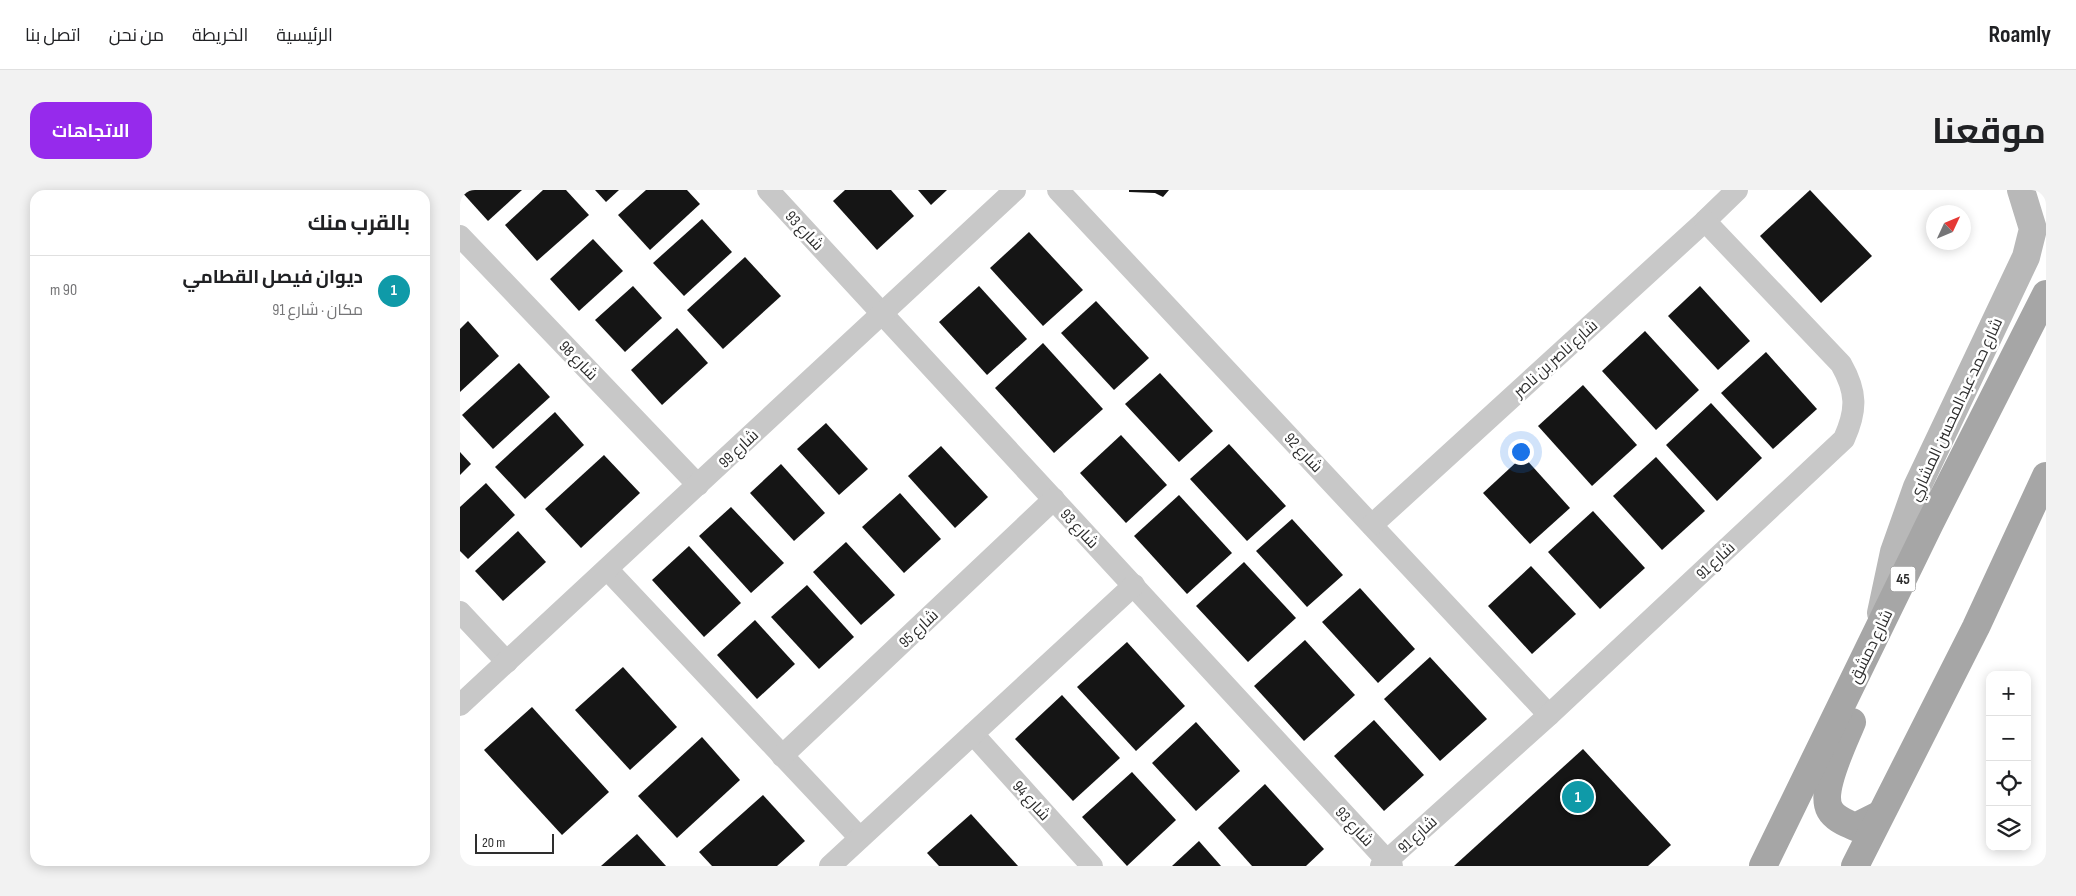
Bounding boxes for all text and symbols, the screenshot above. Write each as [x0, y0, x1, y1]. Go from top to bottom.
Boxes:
text: Roamly [1988, 20, 2051, 49]
text: اتصل بنا [25, 25, 81, 46]
text: من نحن [109, 25, 164, 46]
text: الخريطة [192, 25, 248, 46]
text: الرئيسية [276, 25, 333, 46]
button: الاتجاهات [30, 102, 152, 159]
text: موقعنا [1932, 111, 2046, 154]
north arrow [1926, 205, 1971, 250]
street label: شارع 93 [780, 207, 827, 255]
text: بالقرب منك [308, 211, 410, 236]
text: ديوان فيصل القطامي [183, 266, 363, 289]
text: 90 m [50, 281, 77, 300]
text: 1 [391, 281, 397, 300]
text: مكان · شارع 91 [272, 301, 363, 320]
street label: شارع حمد عبدالمحسن المشاري [1906, 315, 2010, 506]
street label: شارع ناصر بن ناصر [1509, 316, 1603, 403]
street label: شارع 98 [554, 337, 601, 385]
street label: شارع 99 [715, 426, 764, 473]
street label: شارع 92 [1279, 429, 1326, 477]
your location [1508, 439, 1534, 465]
street label: شارع 93 [1055, 505, 1102, 553]
street label: شارع 91 [1693, 538, 1740, 585]
road number: 45 [1890, 566, 1916, 592]
street label: شارع 95 [895, 606, 943, 653]
street label: شارع دمشق [1845, 607, 1898, 687]
map controls [1986, 671, 2031, 851]
button: + [1986, 671, 2031, 716]
button: − [1986, 716, 2031, 761]
button: locate [1986, 761, 2031, 806]
street label: شارع 94 [1007, 777, 1054, 826]
pin: 1 [1562, 778, 1594, 816]
street label: شارع 93 [1330, 803, 1377, 851]
button: layers [1986, 806, 2031, 851]
street label: شارع 91 [1394, 813, 1442, 858]
scale bar [475, 831, 554, 854]
text: 20 m [482, 834, 505, 851]

